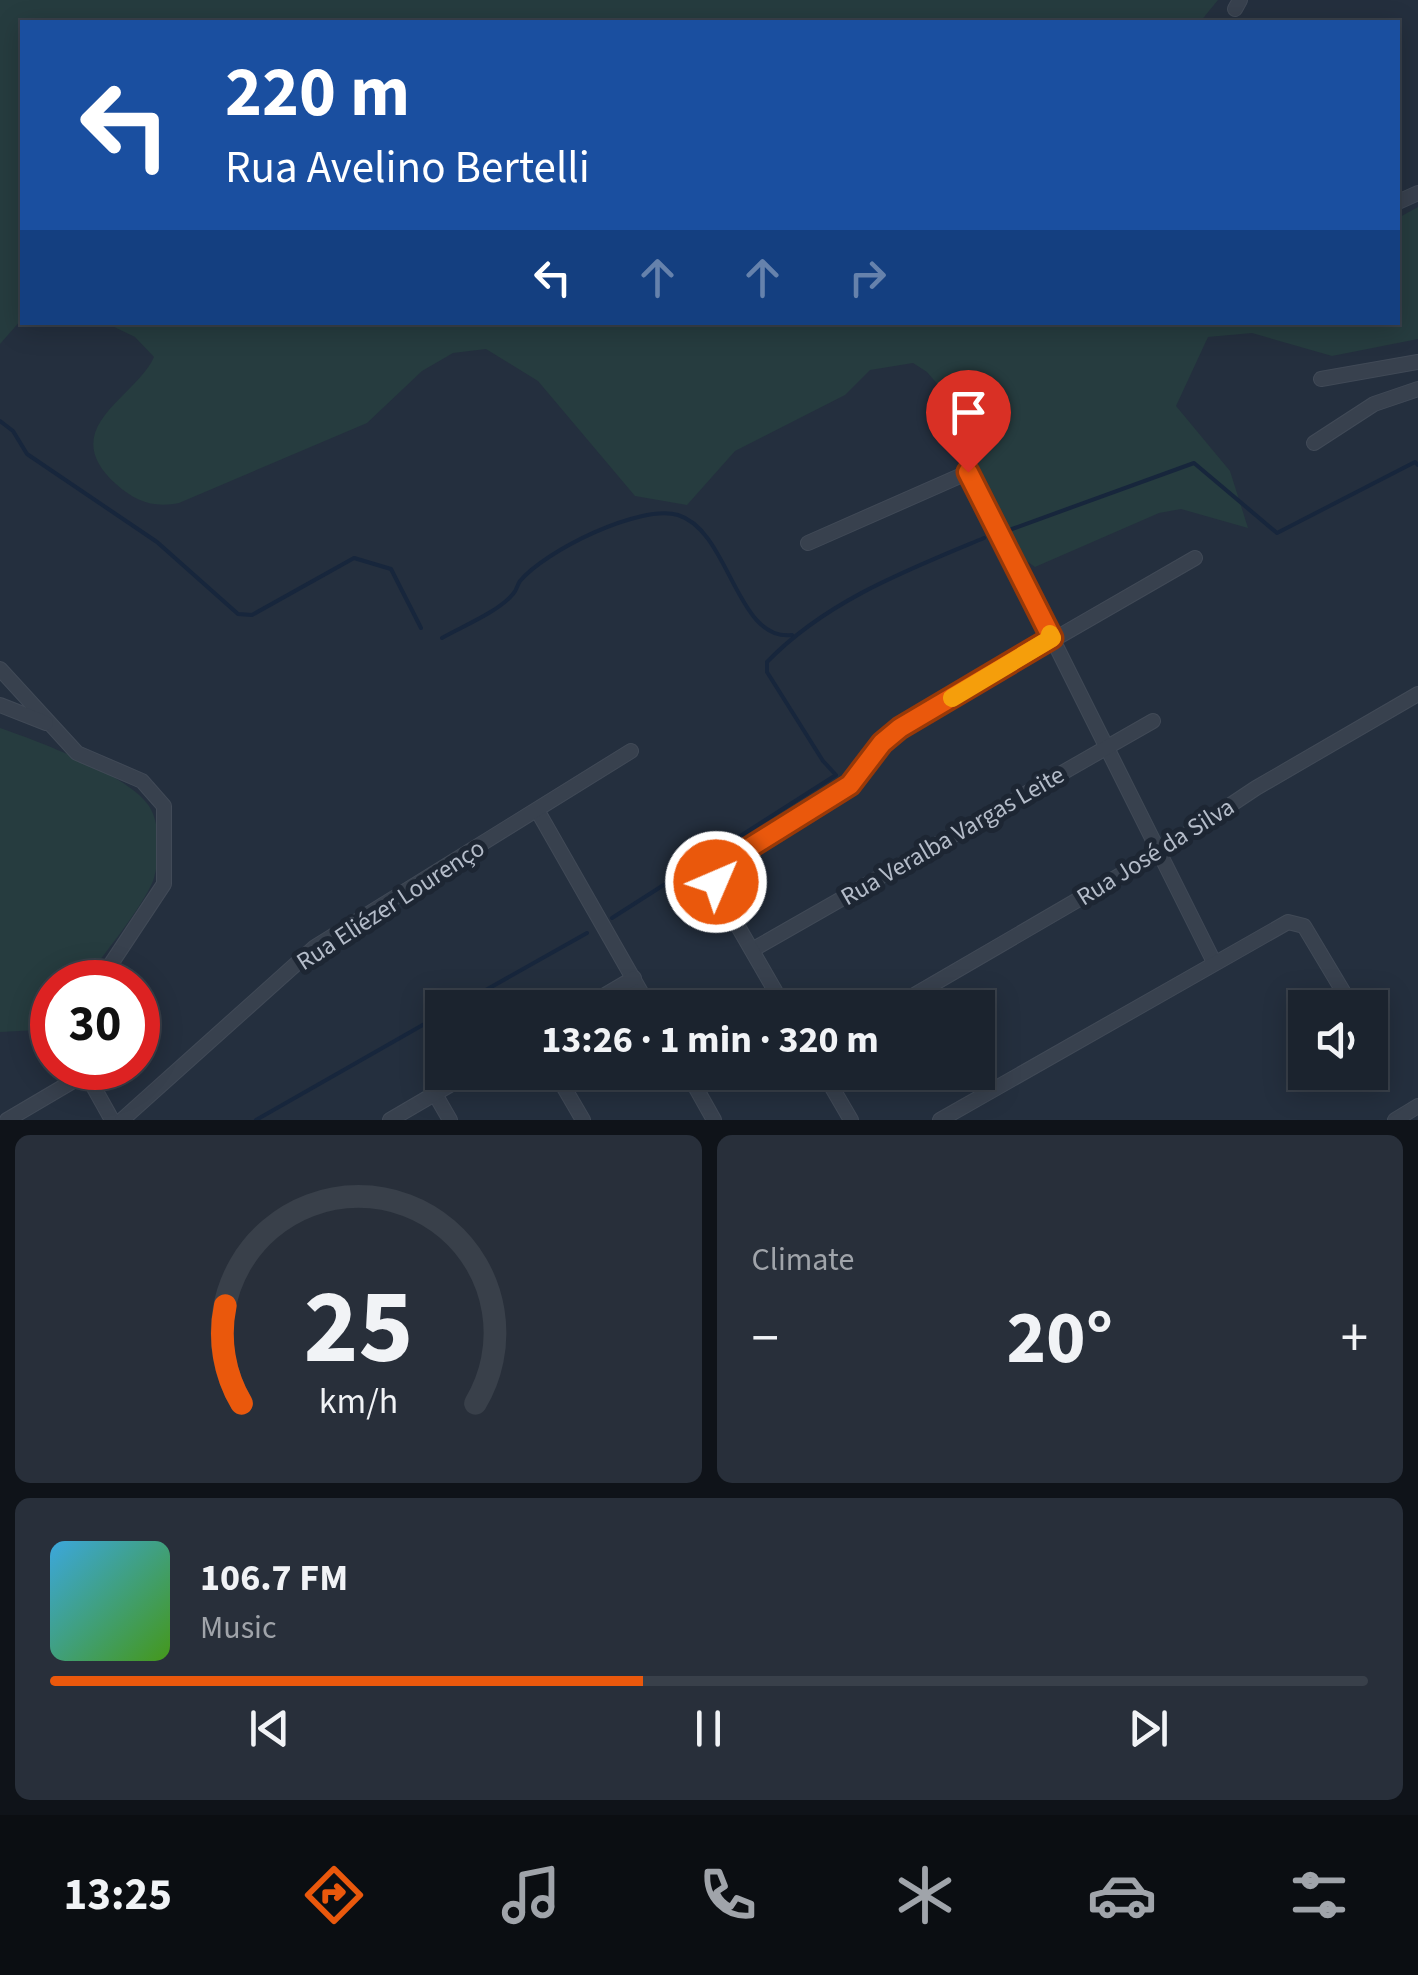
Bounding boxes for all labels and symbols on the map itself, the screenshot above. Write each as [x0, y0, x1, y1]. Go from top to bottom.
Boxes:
pin [926, 370, 1011, 473]
street label: Rua Veralba Vargas Leite [834, 757, 1071, 915]
street label: Rua José da Silva [1070, 789, 1241, 915]
street label: Rua Eliézer Lourenço [289, 830, 492, 979]
position arrow [664, 830, 768, 934]
speed limit sign: 30 [30, 960, 160, 1090]

